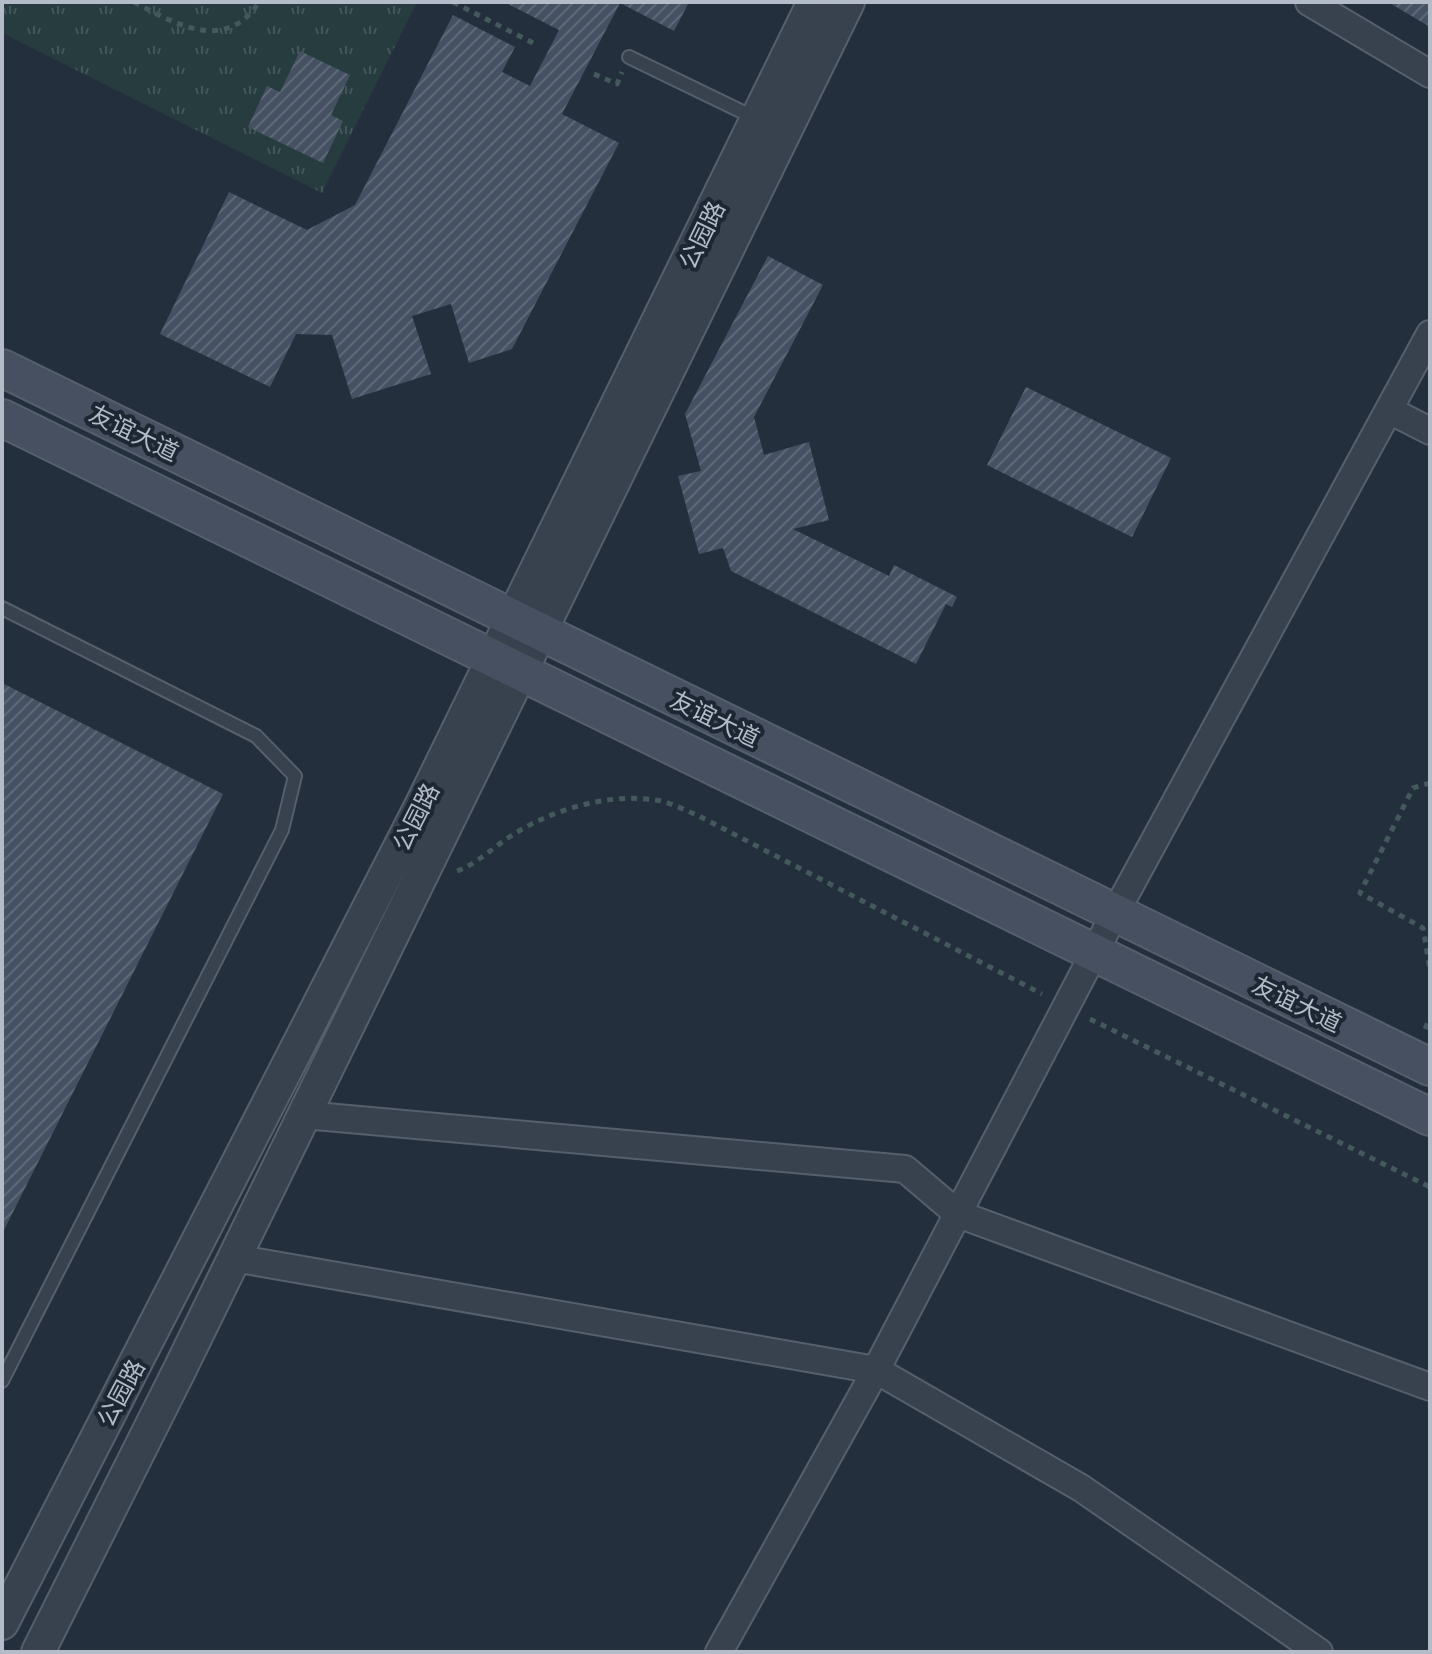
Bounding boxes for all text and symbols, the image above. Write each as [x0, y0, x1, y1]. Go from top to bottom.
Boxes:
street label: 公园路 [673, 196, 731, 274]
street label: 友谊大道 [85, 399, 183, 467]
street label: 友谊大道 [666, 685, 764, 753]
street label: 公园路 [387, 778, 445, 856]
street label: 友谊大道 [1248, 970, 1346, 1038]
street label: 公园路 [91, 1354, 151, 1432]

